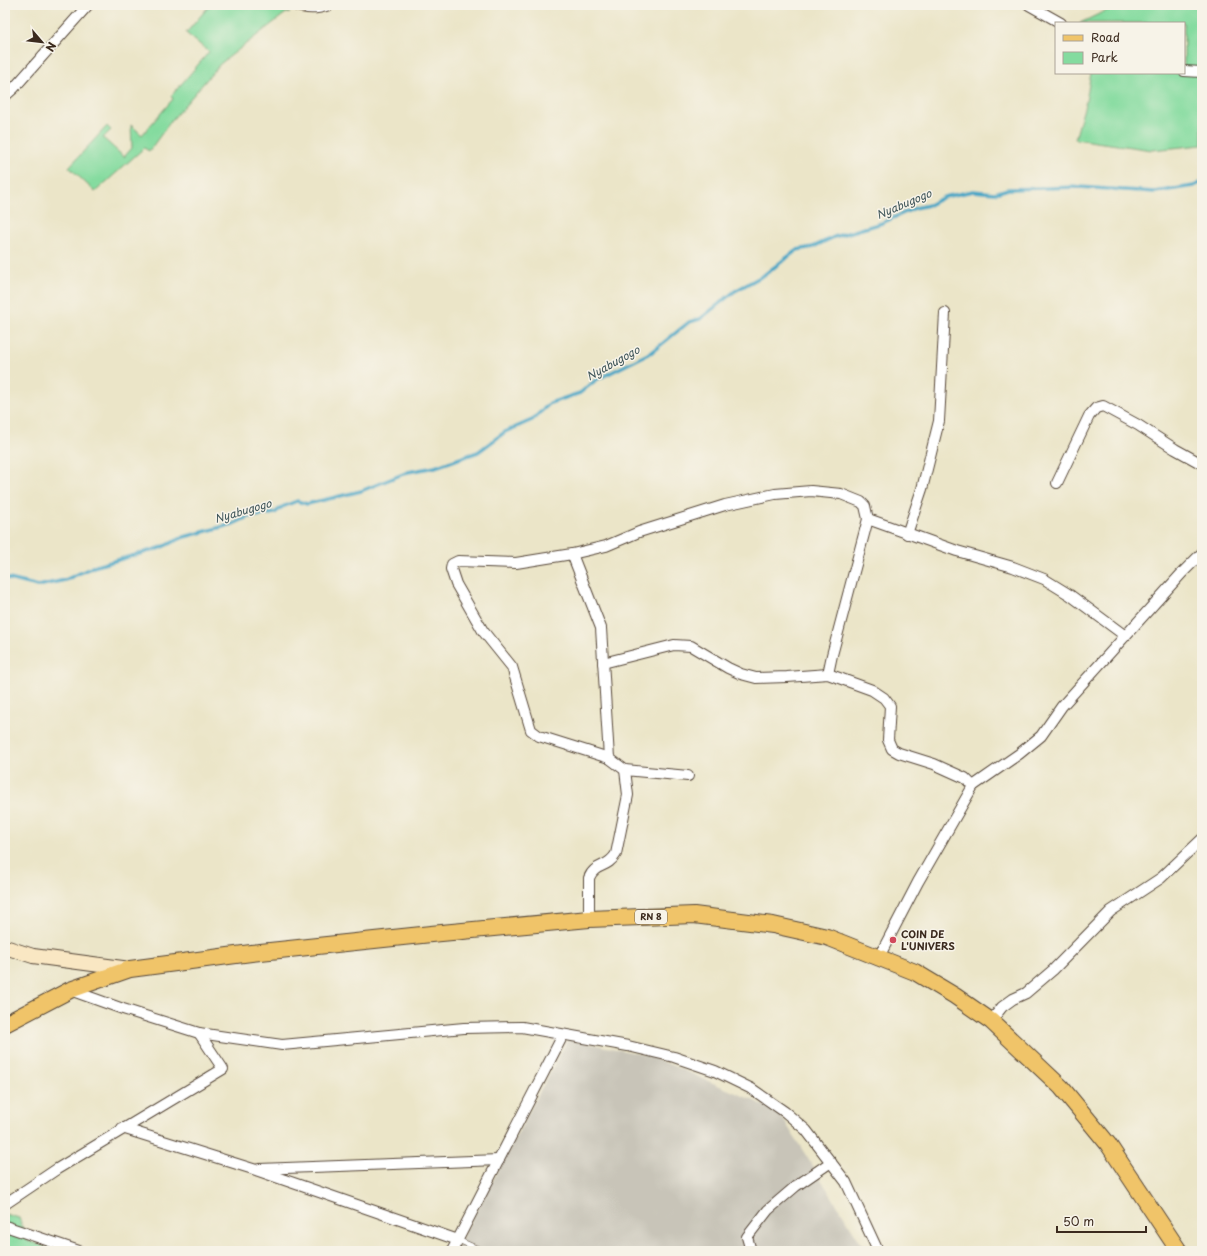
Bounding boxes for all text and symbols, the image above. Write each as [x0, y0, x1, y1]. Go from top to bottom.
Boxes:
north arrow [22, 22, 62, 62]
legend [1055, 22, 1185, 74]
text: Road [1091, 28, 1120, 46]
text: N [42, 39, 61, 55]
text: Park [1091, 48, 1118, 66]
water label: Nyabugogo [873, 184, 935, 223]
water label: Nyabugogo [583, 341, 643, 384]
water label: Nyabugogo [212, 494, 274, 527]
road number: RN 8 [635, 910, 667, 924]
place label: COIN DE L'UNIVERS [901, 926, 955, 953]
marker: COIN DE L'UNIVERS [888, 935, 898, 945]
scale bar [1057, 1208, 1146, 1234]
text: 50 m [1063, 1212, 1094, 1230]

